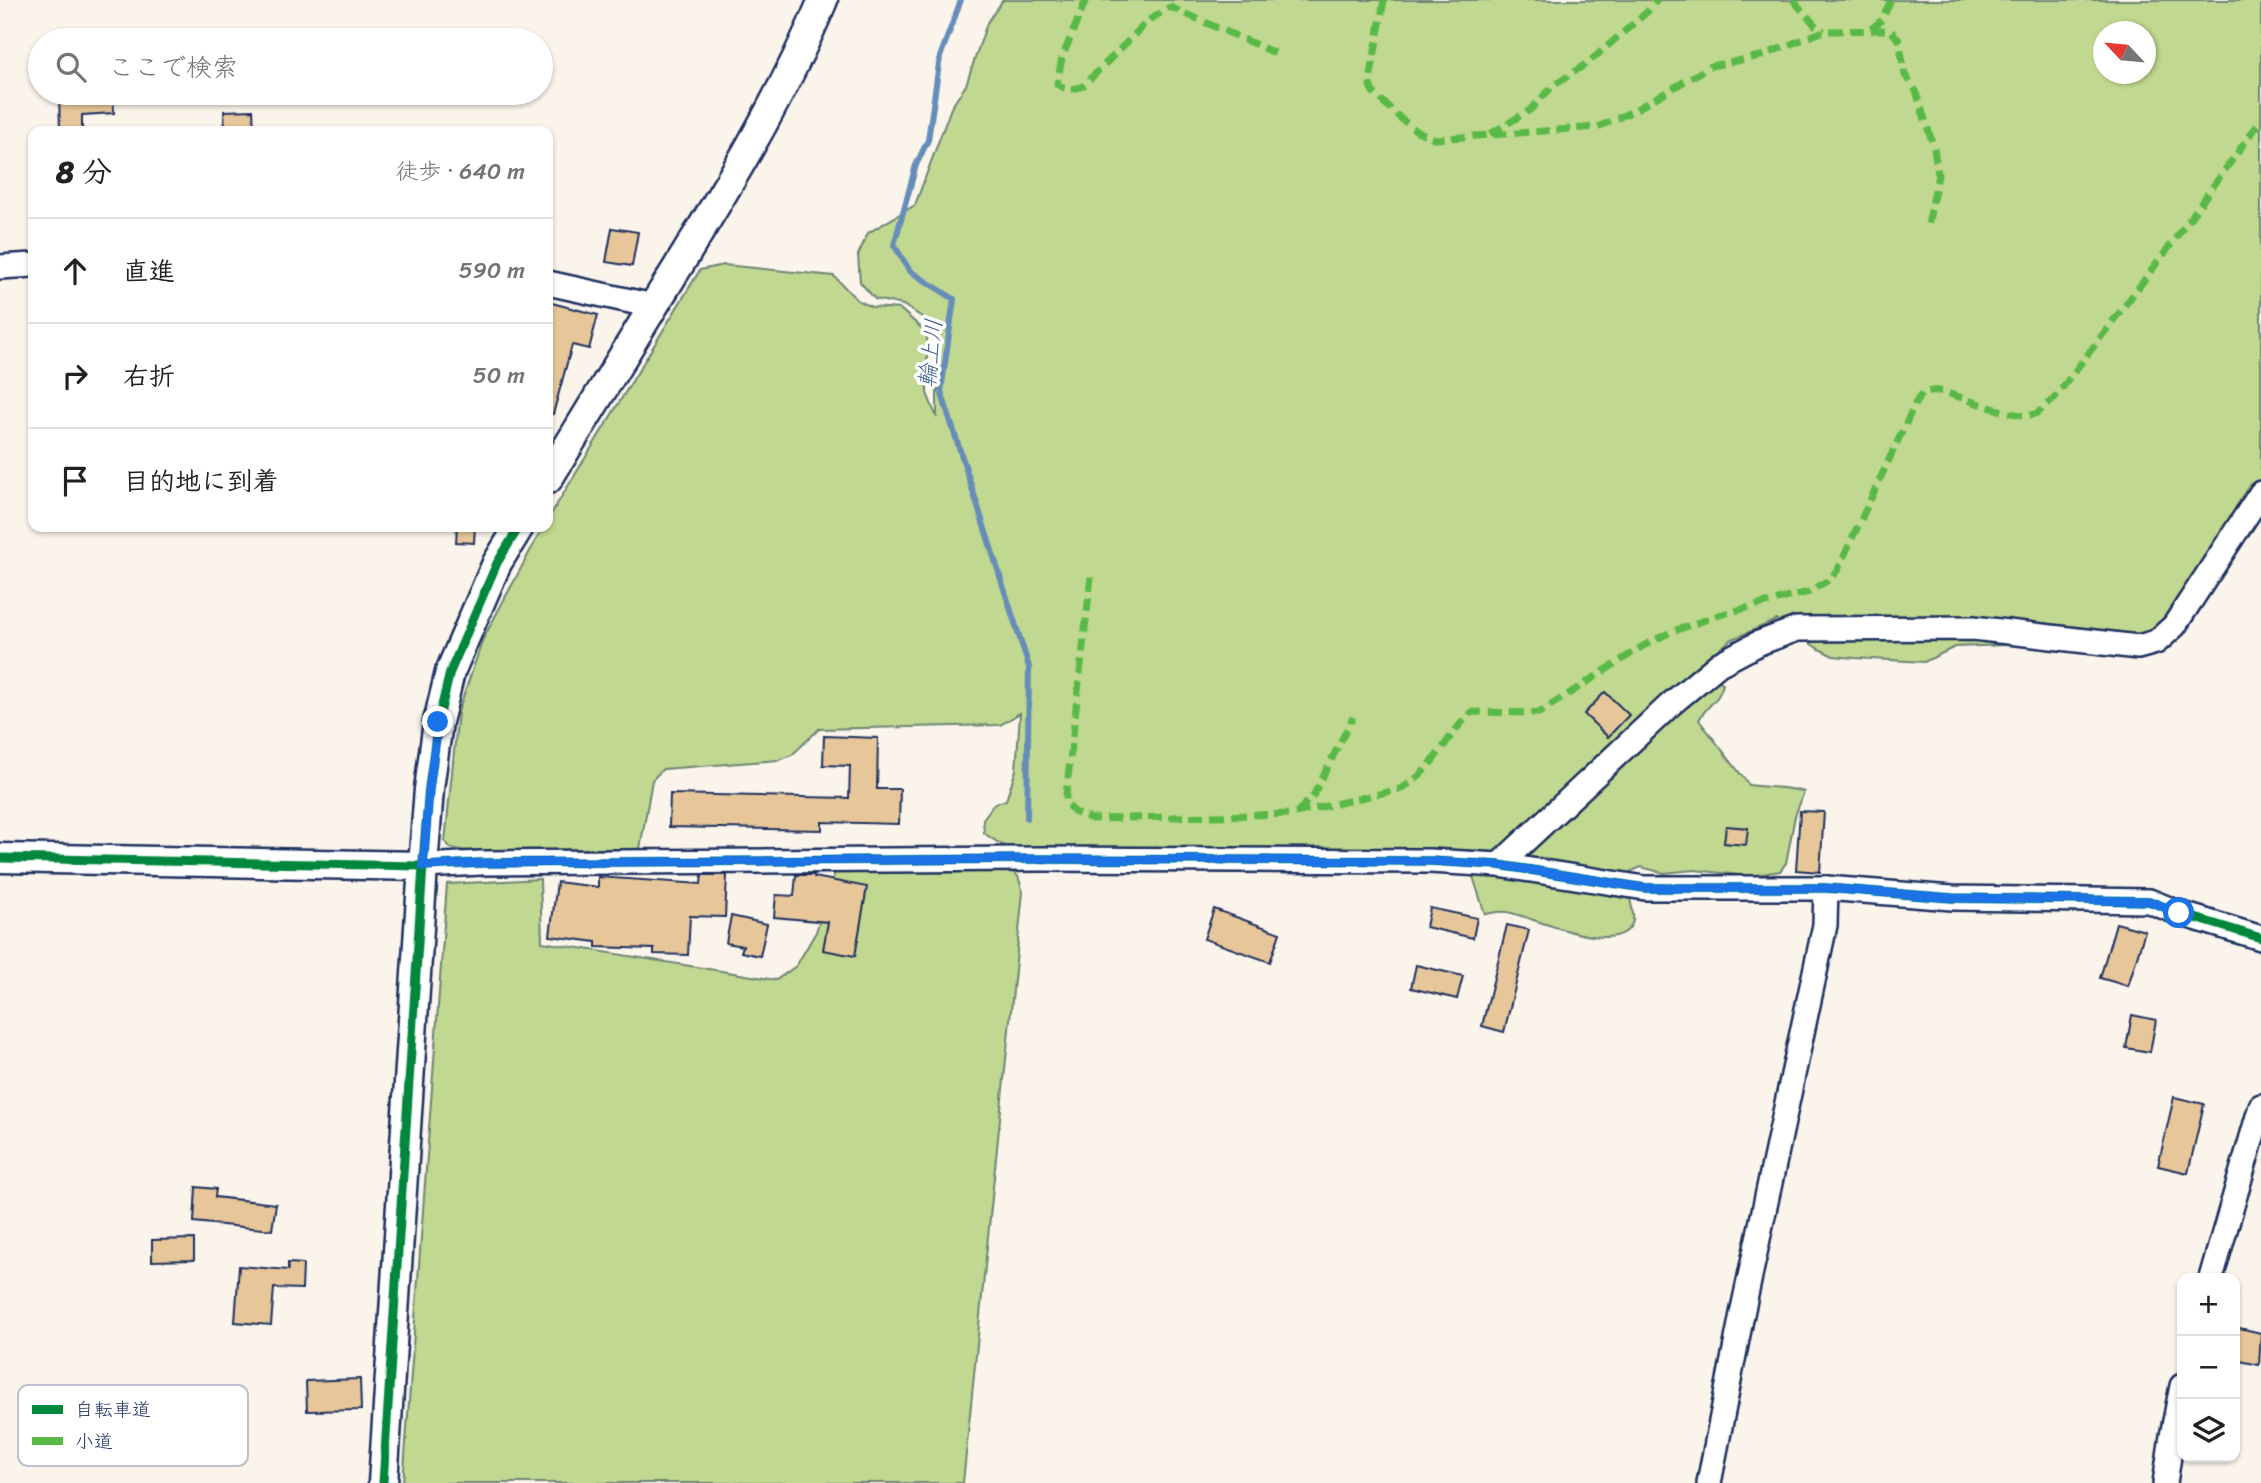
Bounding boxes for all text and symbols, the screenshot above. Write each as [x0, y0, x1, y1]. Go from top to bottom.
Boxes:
north arrow [2093, 21, 2156, 84]
search box [28, 28, 553, 105]
text: ここで検索 [108, 44, 238, 90]
icon: search [52, 48, 90, 86]
text: 8 分 [56, 145, 112, 199]
text: 徒歩 · 640 m [395, 151, 525, 192]
text: 直進 [123, 248, 175, 294]
text: 590 m [459, 250, 525, 291]
icon: ahead [56, 252, 94, 290]
water label: 輪上川 [907, 317, 954, 390]
text: 右折 [123, 353, 175, 399]
text: 50 m [473, 355, 525, 396]
icon: right [56, 357, 94, 395]
text: 目的地に到着 [123, 458, 279, 504]
icon: arrive [56, 462, 94, 500]
route end [422, 706, 453, 737]
route start [2163, 897, 2194, 928]
map controls [2177, 1273, 2240, 1462]
button: + [2177, 1273, 2240, 1336]
button: − [2177, 1336, 2240, 1399]
legend [18, 1385, 248, 1466]
text: 自転車道 [75, 1393, 151, 1426]
button: layers [2177, 1399, 2240, 1462]
text: 小道 [75, 1425, 113, 1458]

